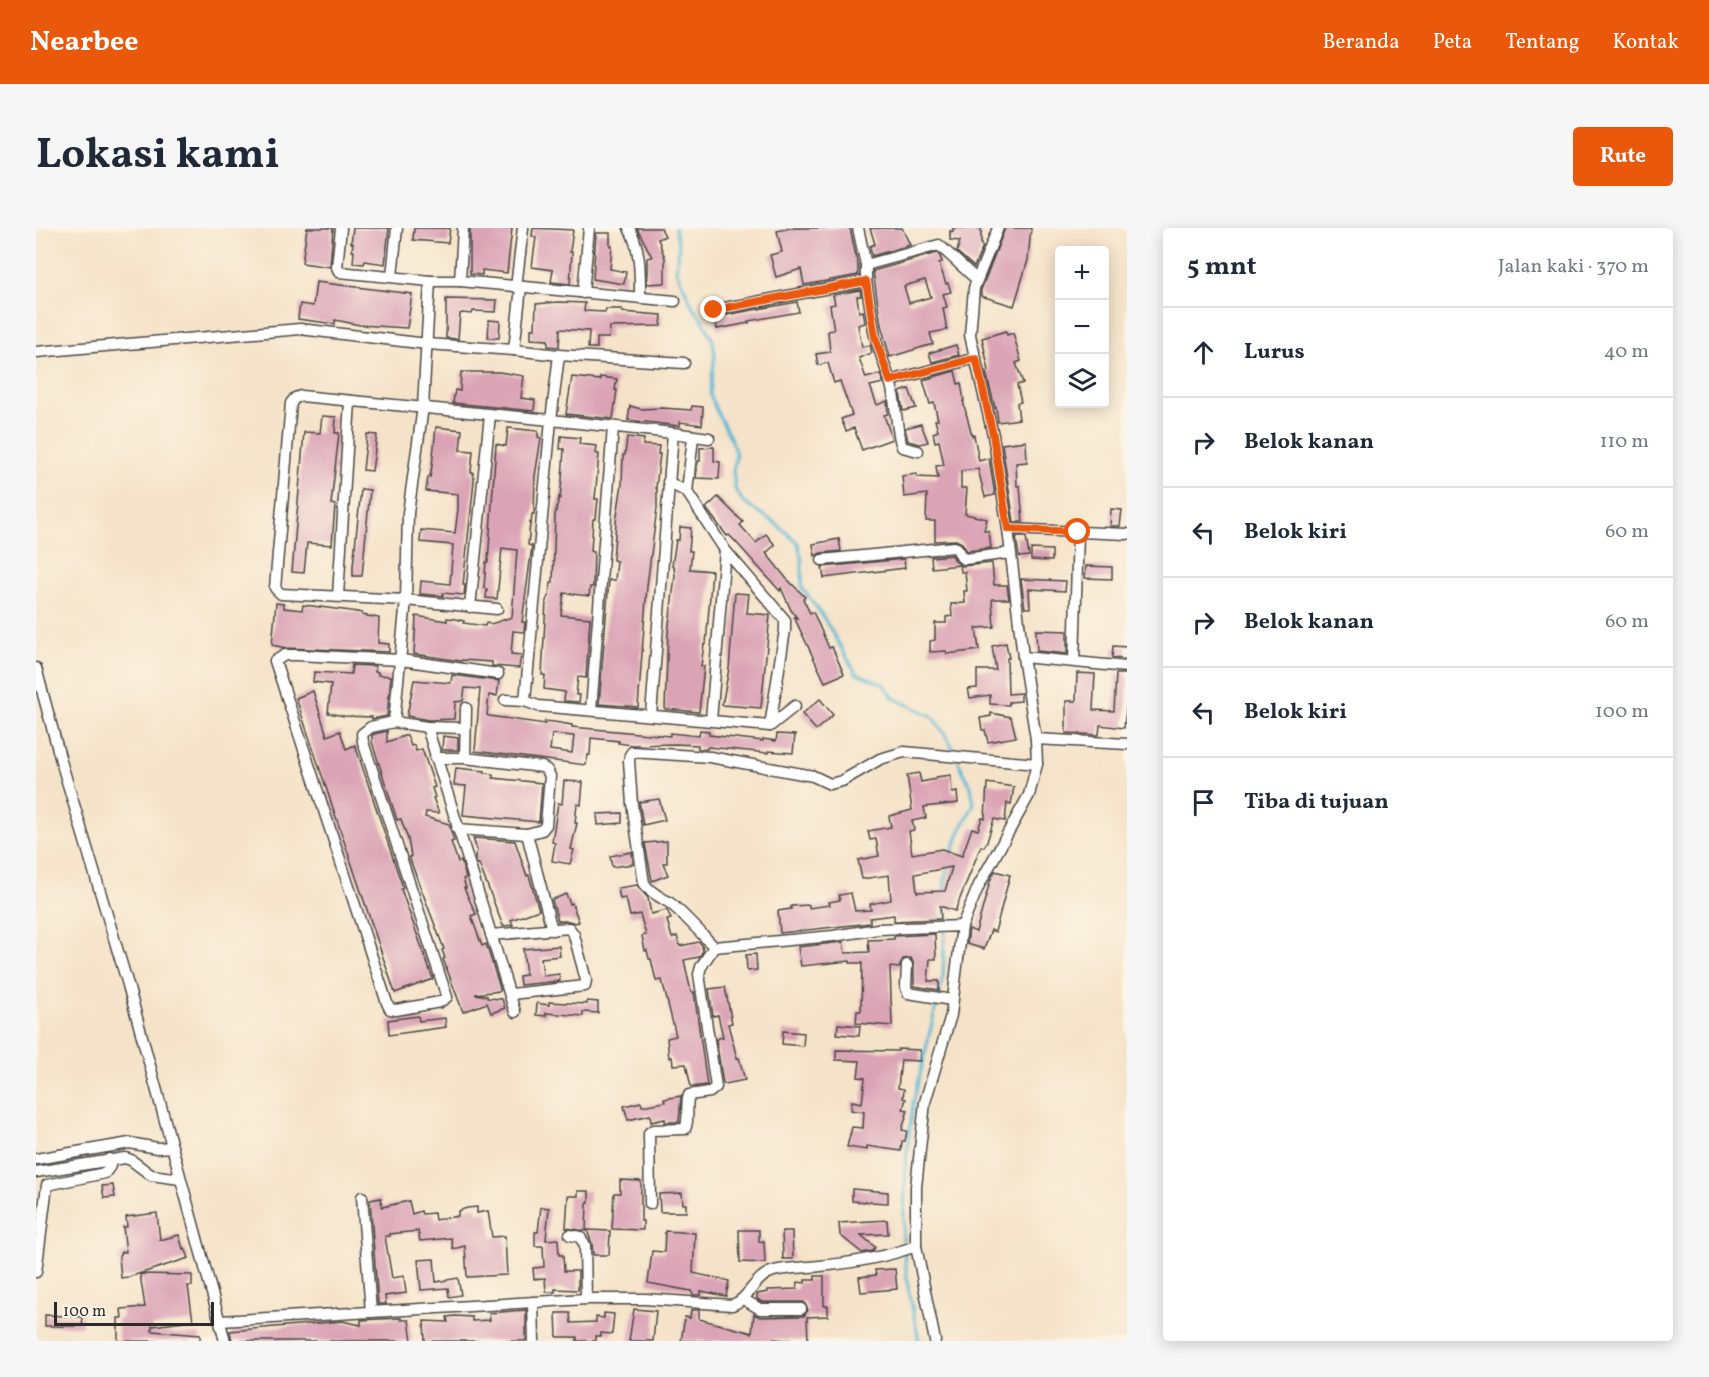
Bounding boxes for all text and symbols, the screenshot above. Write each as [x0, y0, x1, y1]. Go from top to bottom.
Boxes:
text: Nearbee [30, 23, 139, 62]
text: Beranda [1322, 28, 1400, 57]
text: Peta [1433, 28, 1472, 57]
text: Tentang [1505, 28, 1580, 57]
text: Kontak [1613, 28, 1679, 57]
text: Lokasi kami [36, 127, 280, 186]
button: Rute [1573, 127, 1673, 186]
map controls [1055, 246, 1109, 408]
button: + [1055, 246, 1109, 300]
text: 5 mnt [1187, 249, 1257, 285]
text: Jalan kaki · 370 m [1498, 253, 1649, 281]
route end [700, 296, 726, 322]
button: − [1055, 300, 1109, 354]
icon: ahead [1187, 336, 1220, 369]
text: Lurus [1244, 337, 1305, 368]
text: 40 m [1604, 338, 1649, 366]
button: layers [1055, 354, 1109, 408]
icon: right [1187, 426, 1220, 459]
text: Belok kanan [1244, 427, 1374, 458]
text: 110 m [1600, 428, 1649, 456]
icon: left [1187, 516, 1220, 549]
text: Belok kiri [1244, 517, 1347, 548]
route start [1064, 518, 1090, 544]
text: 60 m [1605, 518, 1649, 546]
icon: right [1187, 606, 1220, 639]
text: Belok kanan [1244, 607, 1374, 638]
text: 60 m [1605, 608, 1649, 636]
icon: left [1187, 696, 1220, 729]
text: Belok kiri [1244, 697, 1347, 728]
text: 100 m [1595, 698, 1649, 726]
icon: arrive [1187, 786, 1220, 819]
text: Tiba di tujuan [1244, 787, 1389, 818]
scale bar [54, 1299, 214, 1326]
text: 100 m [63, 1301, 106, 1323]

